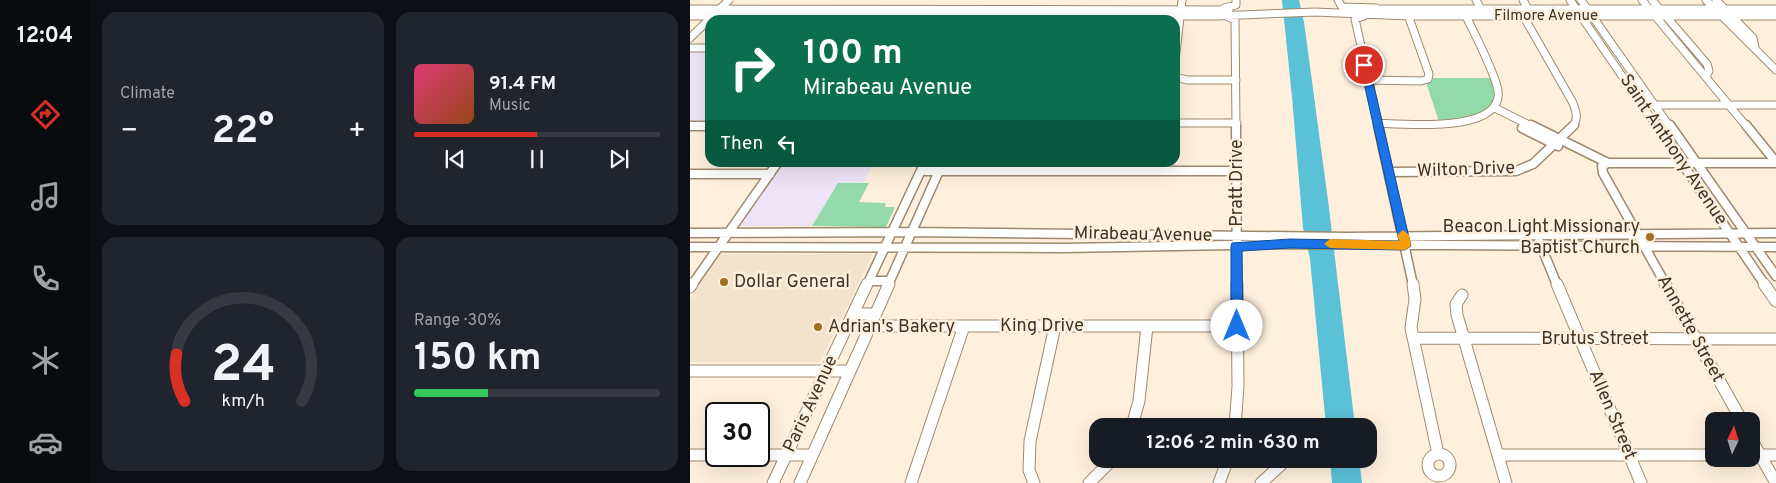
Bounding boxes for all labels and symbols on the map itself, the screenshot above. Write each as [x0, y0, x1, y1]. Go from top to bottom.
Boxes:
street label: Filmore Avenue [1494, 7, 1598, 26]
pin [1343, 44, 1385, 86]
street label: Saint Anthony Avenue [1614, 70, 1732, 230]
street label: Pratt Drive [1226, 139, 1249, 227]
street label: Wilton Drive [1417, 157, 1515, 183]
place label: Beacon Light Missionary Baptist Church [1443, 216, 1640, 260]
street label: Mirabeau Avenue [1074, 222, 1212, 248]
marker: Beacon Light Missionary Baptist Church [1644, 231, 1656, 243]
place label: Dollar General [734, 271, 850, 294]
street label: Annette Street [1651, 271, 1729, 387]
marker: Dollar General [718, 276, 730, 288]
position arrow [1210, 299, 1262, 351]
street label: King Drive [1000, 315, 1084, 338]
place label: Adrian's Bakery [828, 316, 955, 339]
marker: Adrian's Bakery [812, 321, 824, 333]
street label: Brutus Street [1541, 328, 1649, 351]
street label: Paris Avenue [779, 352, 843, 456]
street label: Allen Street [1583, 367, 1641, 463]
speed limit sign: 30 [705, 402, 770, 467]
north arrow [1705, 412, 1760, 468]

